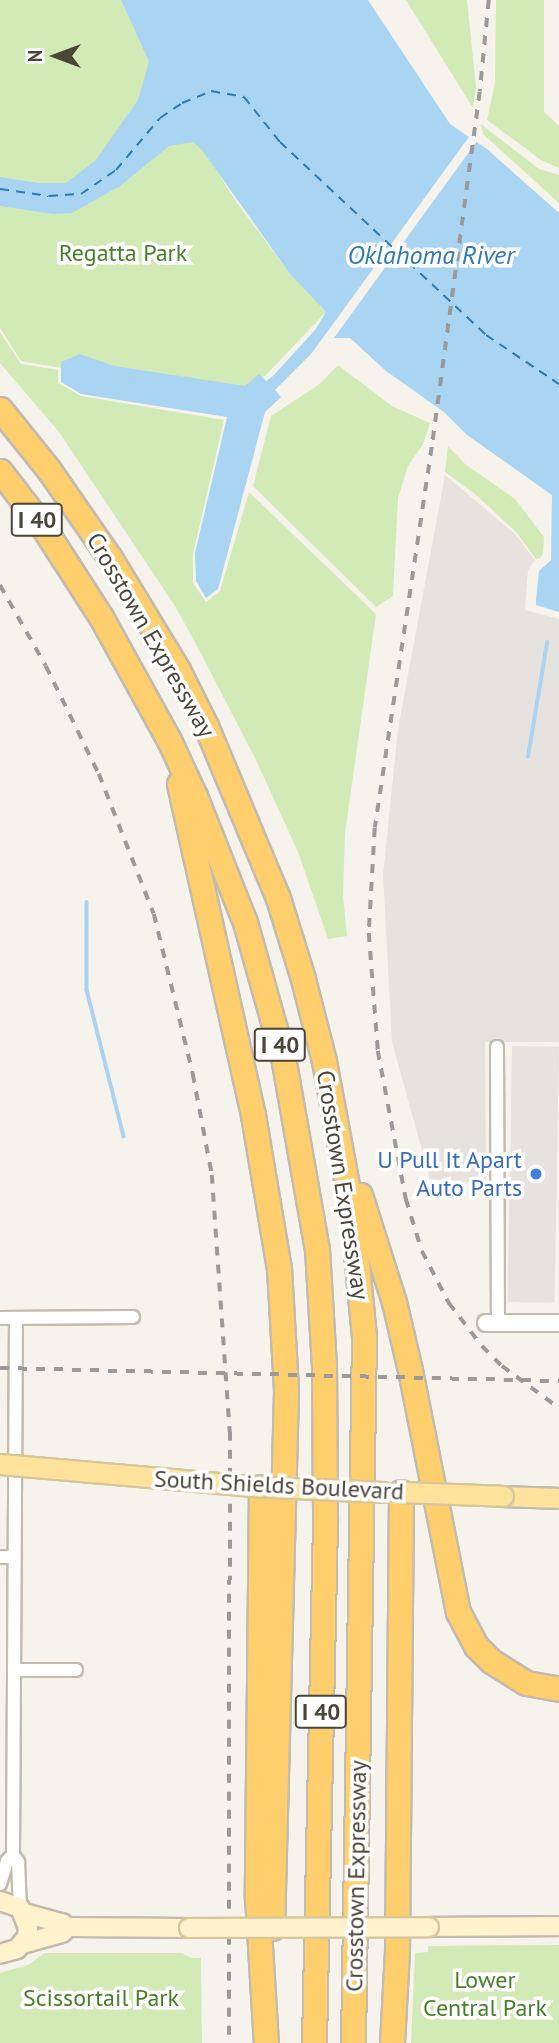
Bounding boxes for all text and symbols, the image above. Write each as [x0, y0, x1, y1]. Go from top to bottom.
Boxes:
north arrow [21, 21, 91, 91]
text: N [23, 50, 47, 62]
park label: Regatta Park [59, 239, 187, 267]
water label: Oklahoma River [347, 239, 515, 271]
road number: I 40 [11, 500, 63, 540]
street label: Crosstown Expressway [81, 527, 221, 743]
road number: I 40 [254, 1026, 306, 1064]
street label: Crosstown Expressway [311, 1068, 375, 1302]
place label: U Pull It Apart Auto Parts [377, 1146, 522, 1202]
marker: U Pull It Apart Auto Parts [528, 1166, 544, 1182]
street label: South Shields Boulevard [153, 1464, 405, 1506]
road number: I 40 [295, 1693, 347, 1732]
street label: Crosstown Expressway [340, 1760, 372, 1992]
park label: Lower Central Park [423, 1966, 547, 2022]
park label: Scissortail Park [23, 1984, 179, 2012]

